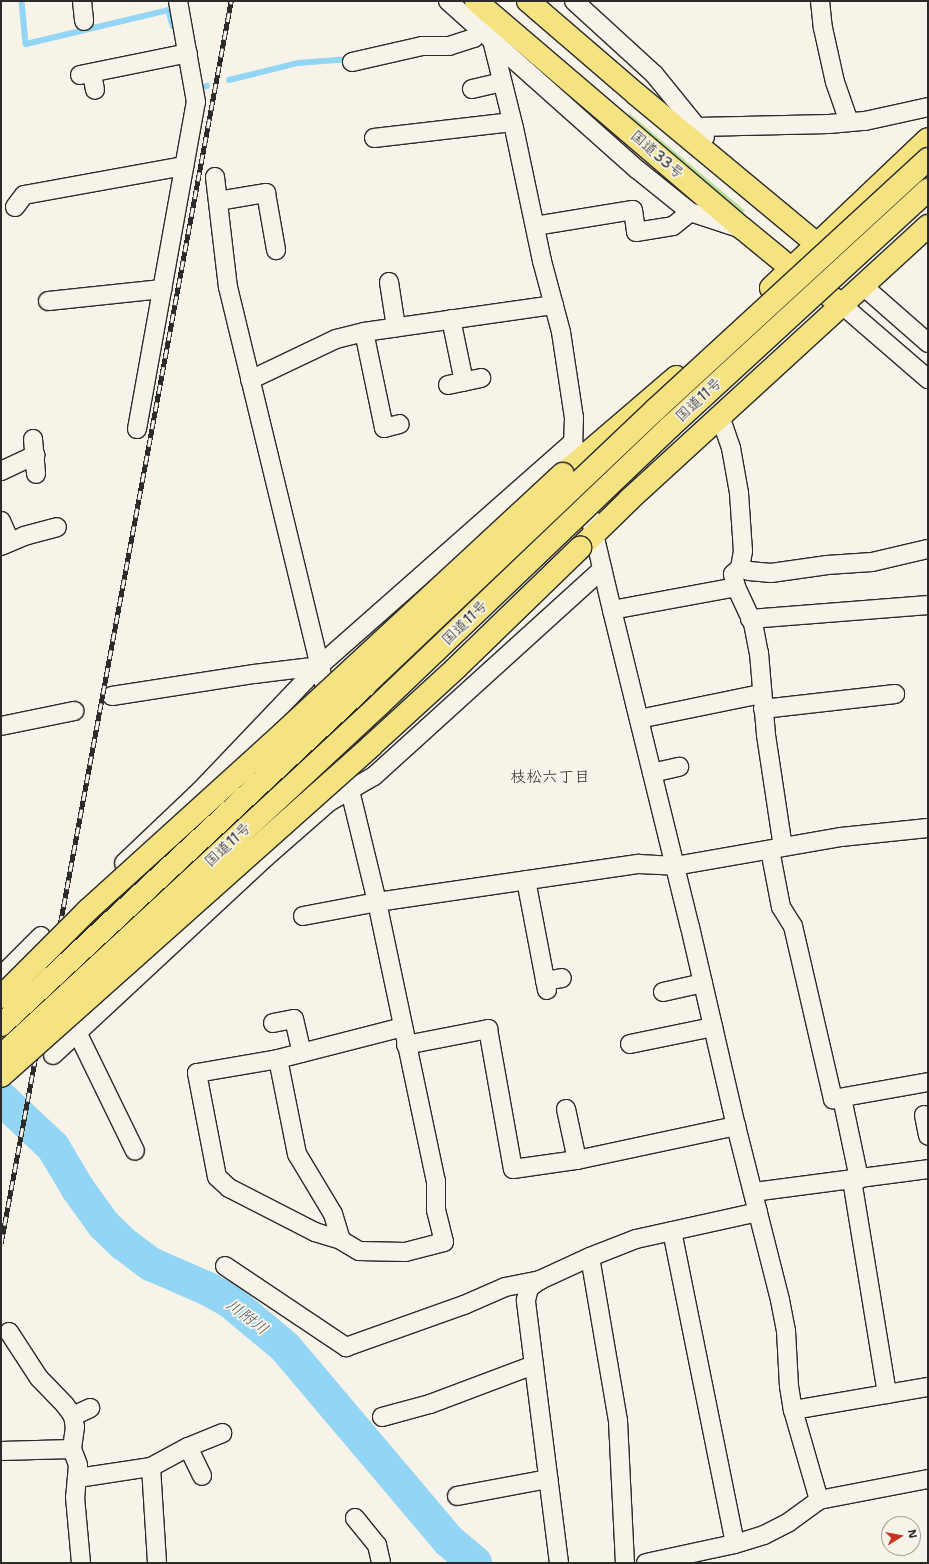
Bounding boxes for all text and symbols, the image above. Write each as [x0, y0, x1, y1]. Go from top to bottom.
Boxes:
street label: 国道33号 [627, 127, 687, 183]
street label: 国道11号 [672, 374, 726, 426]
street label: 国道11号 [438, 597, 492, 649]
district label: 枝松六丁目 [510, 767, 590, 787]
street label: 国道11号 [201, 819, 255, 871]
water label: 川附川 [222, 1295, 272, 1339]
north arrow [881, 1516, 921, 1556]
text: N [904, 1528, 920, 1540]

